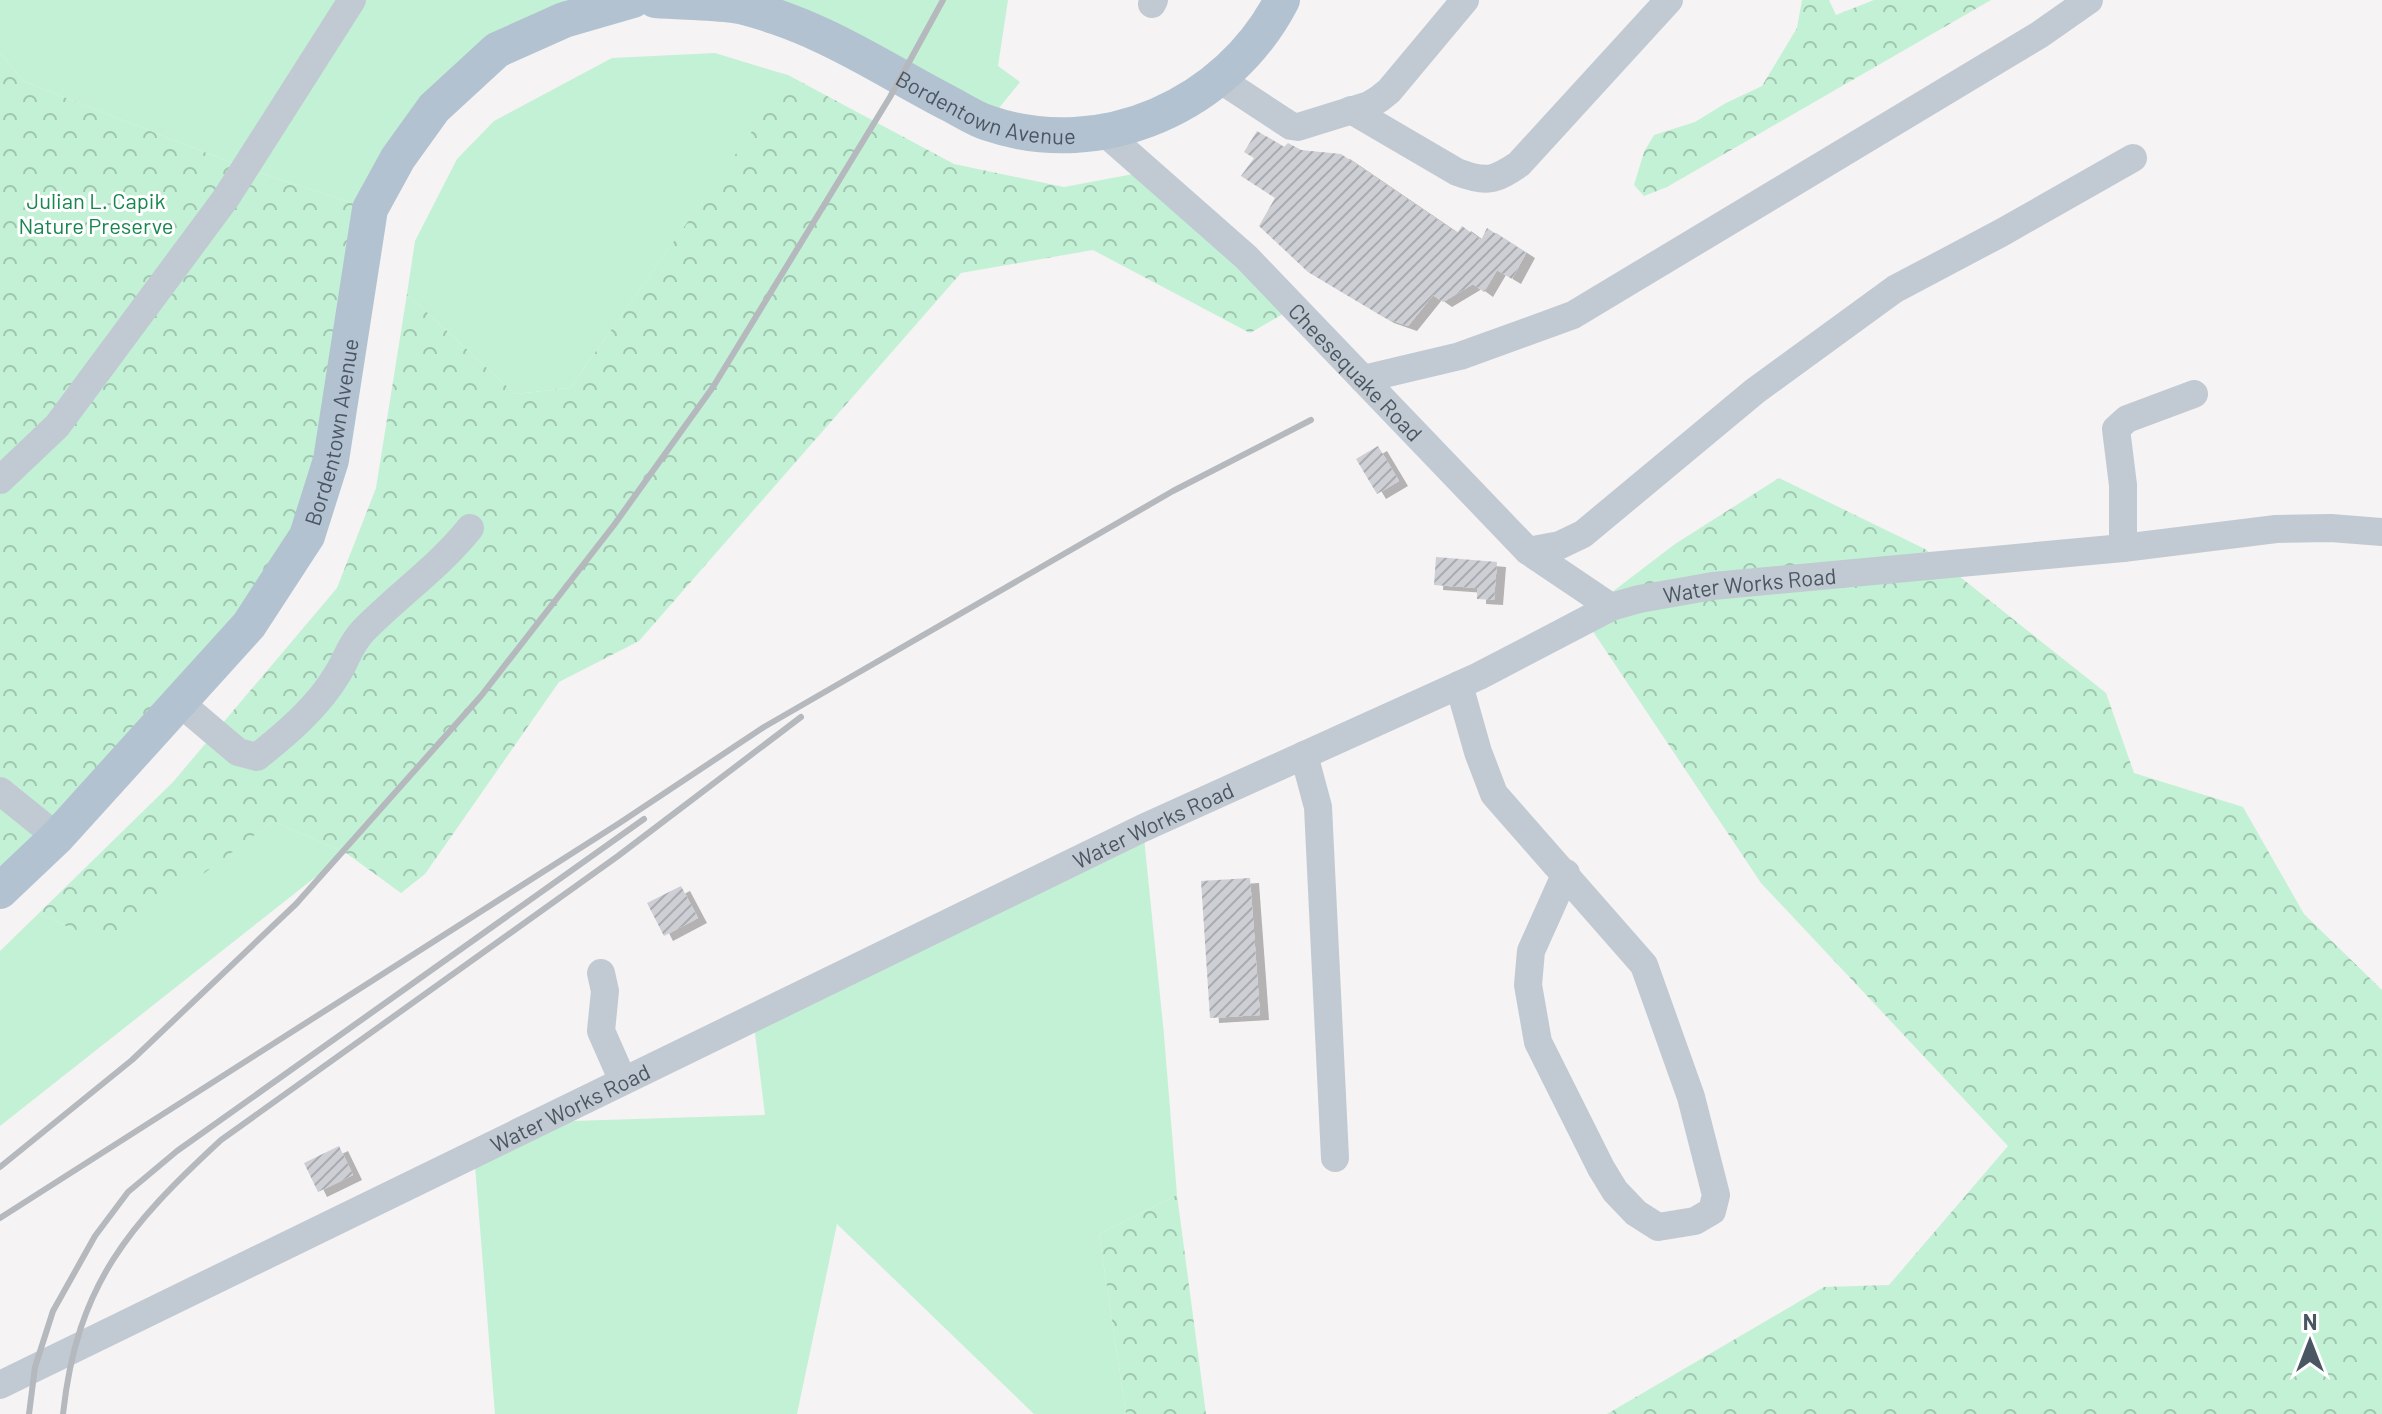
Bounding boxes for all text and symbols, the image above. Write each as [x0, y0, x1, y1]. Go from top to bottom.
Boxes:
street label: Bordentown Avenue [892, 64, 1076, 148]
park label: Julian L. Capik Nature Preserve [18, 187, 174, 238]
street label: Cheesequake Road [1284, 297, 1428, 446]
street label: Bordentown Avenue [298, 337, 363, 529]
street label: Water Works Road [1661, 562, 1837, 608]
street label: Water Works Road [1068, 776, 1237, 873]
street label: Water Works Road [486, 1057, 654, 1157]
north arrow [2270, 1302, 2350, 1382]
text: N [2303, 1308, 2317, 1334]

